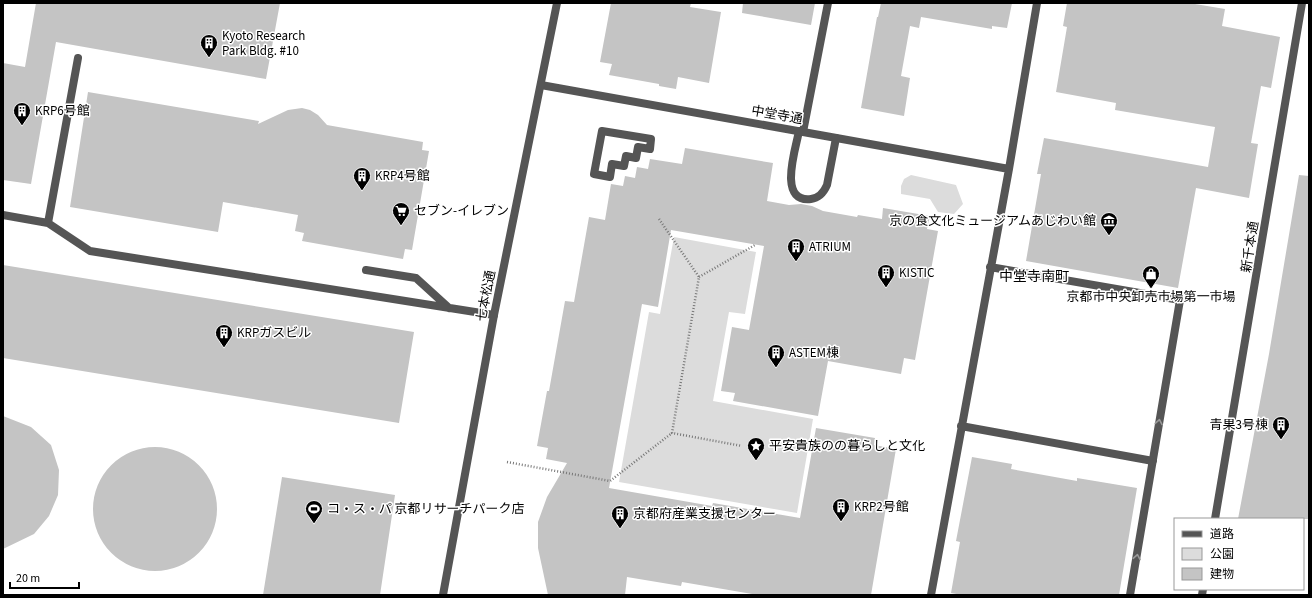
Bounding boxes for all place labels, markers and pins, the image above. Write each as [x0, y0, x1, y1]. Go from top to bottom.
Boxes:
place label: Kyoto Research Park Bldg. #10 [222, 27, 305, 60]
building icon: Kyoto Research Park Bldg. #10 [199, 33, 219, 58]
building icon: KRP6号館 [12, 101, 32, 126]
place label: KRP6号館 [35, 102, 90, 120]
building icon: KRP4号館 [352, 166, 372, 191]
place label: KRP4号館 [375, 167, 430, 185]
supermarket icon: セブン-イレブン [391, 201, 411, 226]
place label: セブン-イレブン [414, 202, 509, 220]
museum icon: 京の食文化ミュージアムあじわい館 [1099, 211, 1119, 236]
place label: 京の食文化ミュージアムあじわい館 [889, 212, 1096, 230]
building icon: ATRIUM [786, 237, 806, 262]
place label: ATRIUM [809, 238, 851, 256]
building icon: KISTIC [876, 263, 896, 288]
place label: KISTIC [899, 264, 934, 282]
shop icon: 京都市中央卸売市場第一市場 [1141, 264, 1161, 289]
place label: 京都市中央卸売市場第一市場 [1066, 288, 1236, 306]
building icon: KRPガスビル [214, 323, 234, 348]
place label: KRPガスビル [237, 324, 311, 342]
building icon: ASTEM棟 [766, 343, 786, 368]
place label: ASTEM棟 [789, 344, 839, 362]
building icon: 青果3号棟 [1271, 415, 1291, 440]
place label: 青果3号棟 [1210, 416, 1268, 434]
place icon: 平安貴族のの暮らしと文化 [746, 436, 766, 461]
place label: 平安貴族のの暮らしと文化 [769, 437, 925, 455]
building icon: KRP2号館 [831, 497, 851, 522]
place label: KRP2号館 [854, 498, 909, 516]
sports icon: コ・ス・パ 京都リサーチパーク店 [304, 499, 324, 524]
place label: コ・ス・パ 京都リサーチパーク店 [327, 500, 525, 518]
building icon: 京都府産業支援センター [610, 504, 630, 529]
place label: 京都府産業支援センター [633, 505, 776, 523]

